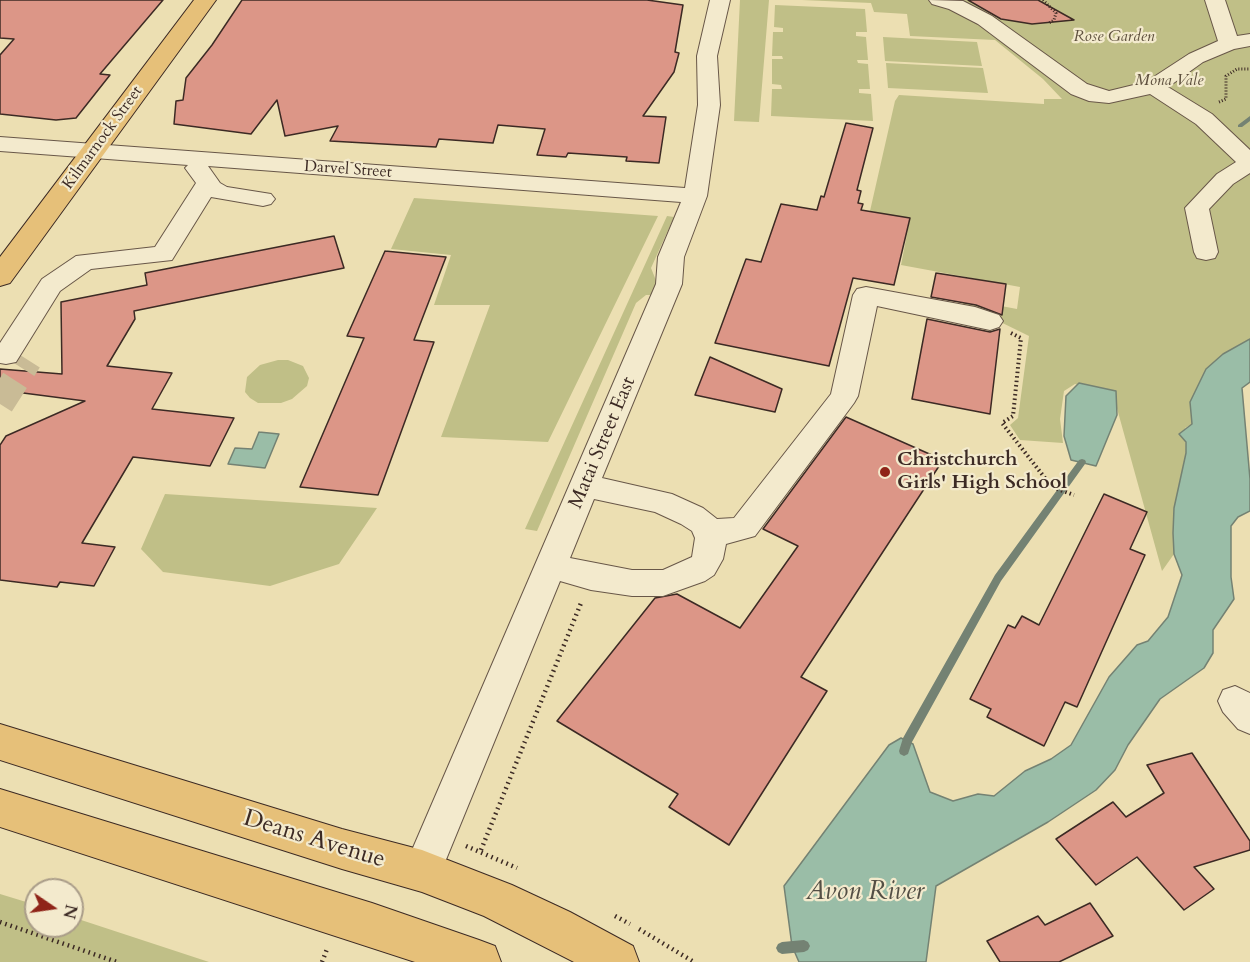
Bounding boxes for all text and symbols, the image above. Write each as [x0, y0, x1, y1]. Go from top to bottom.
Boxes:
park label: Rose Garden [1073, 27, 1155, 47]
park label: Mona Vale [1135, 71, 1203, 91]
street label: Kilmarnock Street [59, 83, 147, 193]
street label: Darvel Street [303, 157, 393, 183]
street label: Matai Street East [564, 373, 642, 513]
place label: Christchurch Girls' High School [897, 448, 1067, 495]
marker: Christchurch Girls' High School [878, 465, 892, 479]
street label: Deans Avenue [240, 805, 388, 875]
water label: Avon River [806, 877, 924, 909]
north arrow [24, 878, 84, 938]
text: N [57, 902, 82, 921]

